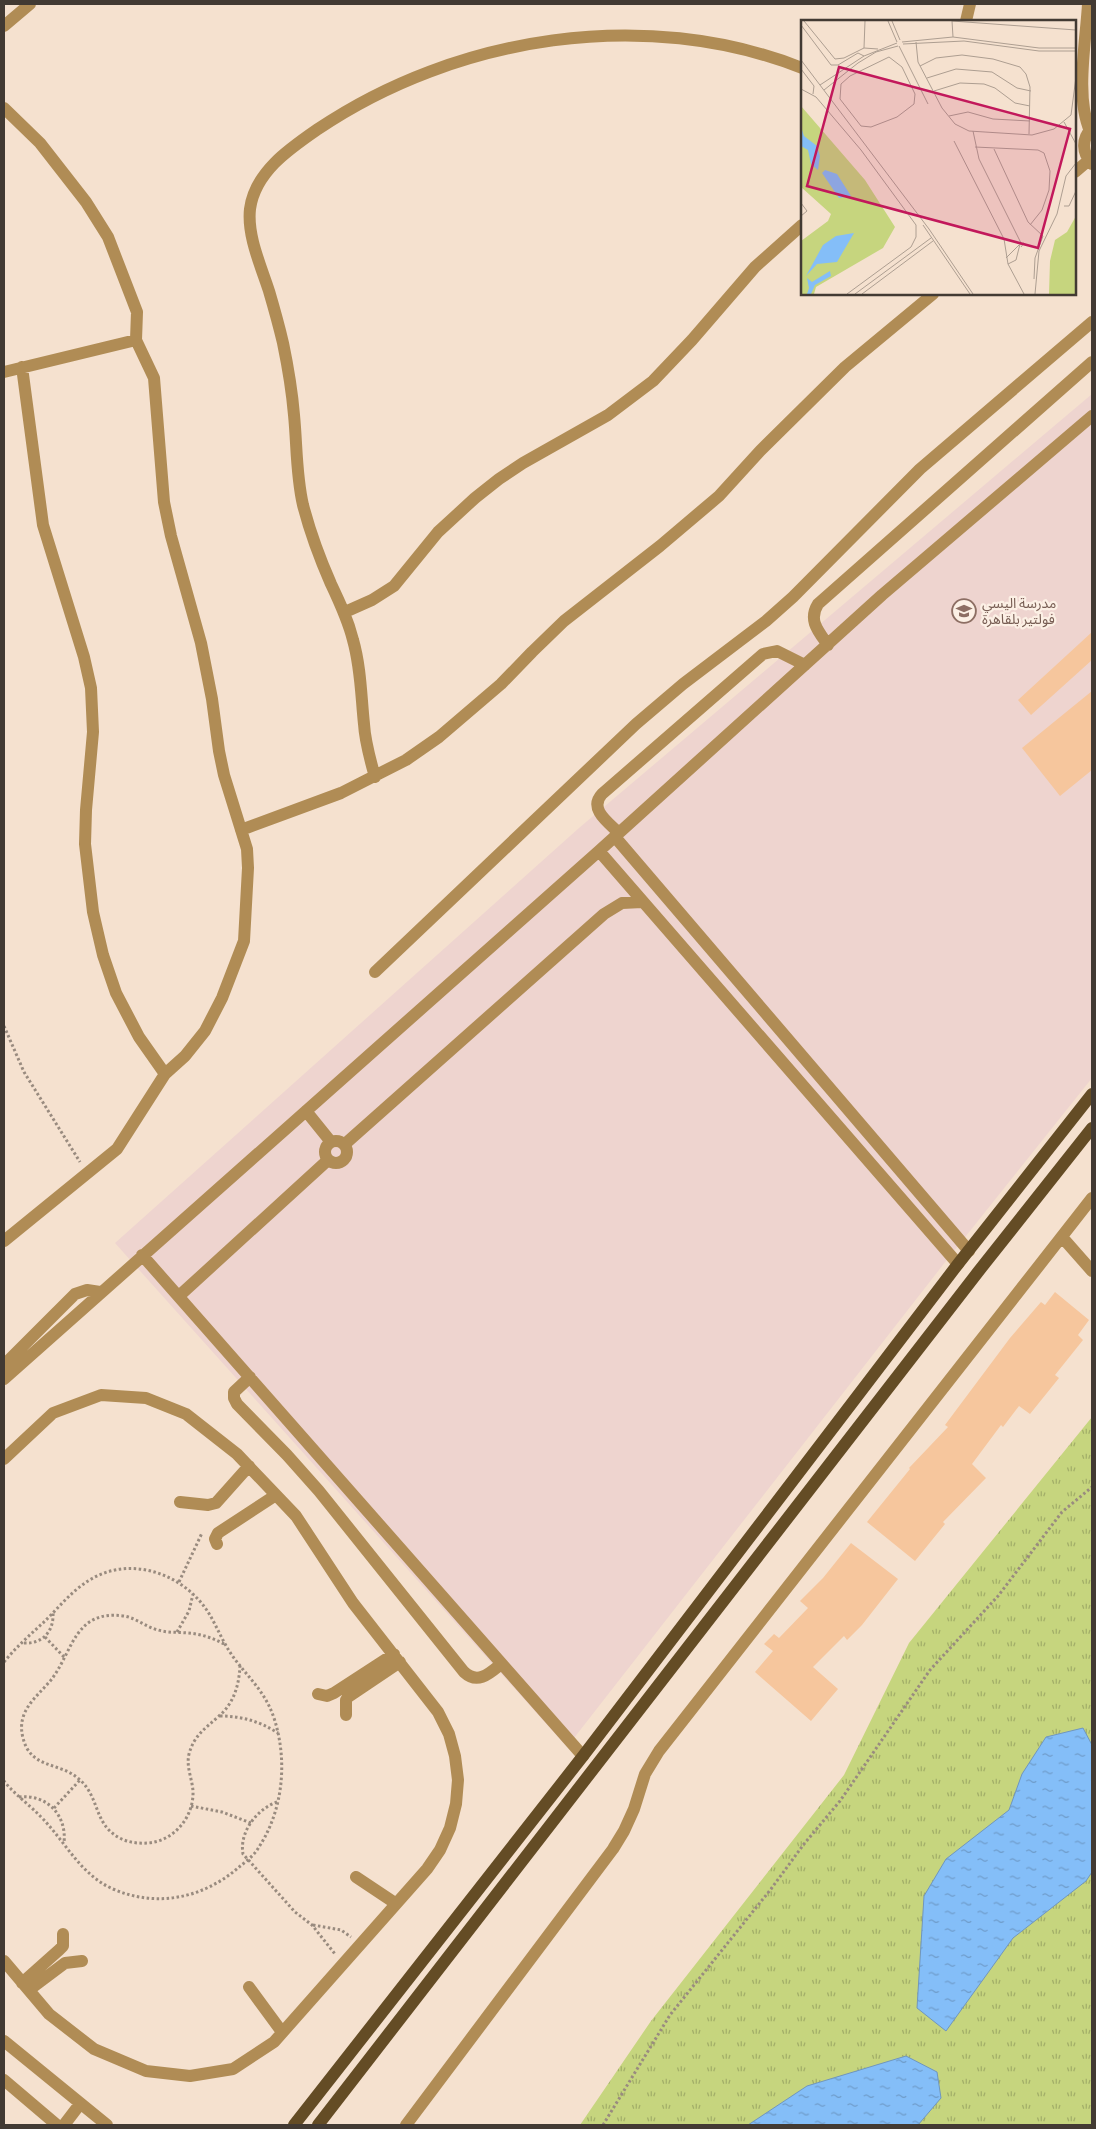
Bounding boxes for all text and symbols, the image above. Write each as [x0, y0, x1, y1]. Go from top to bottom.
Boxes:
inset map [801, 20, 1076, 295]
place label: مدرسة اليسي فولتير بلقاهرة [982, 594, 1056, 628]
school or university icon: مدرسة اليسي فولتير بلقاهرة [951, 598, 977, 624]

